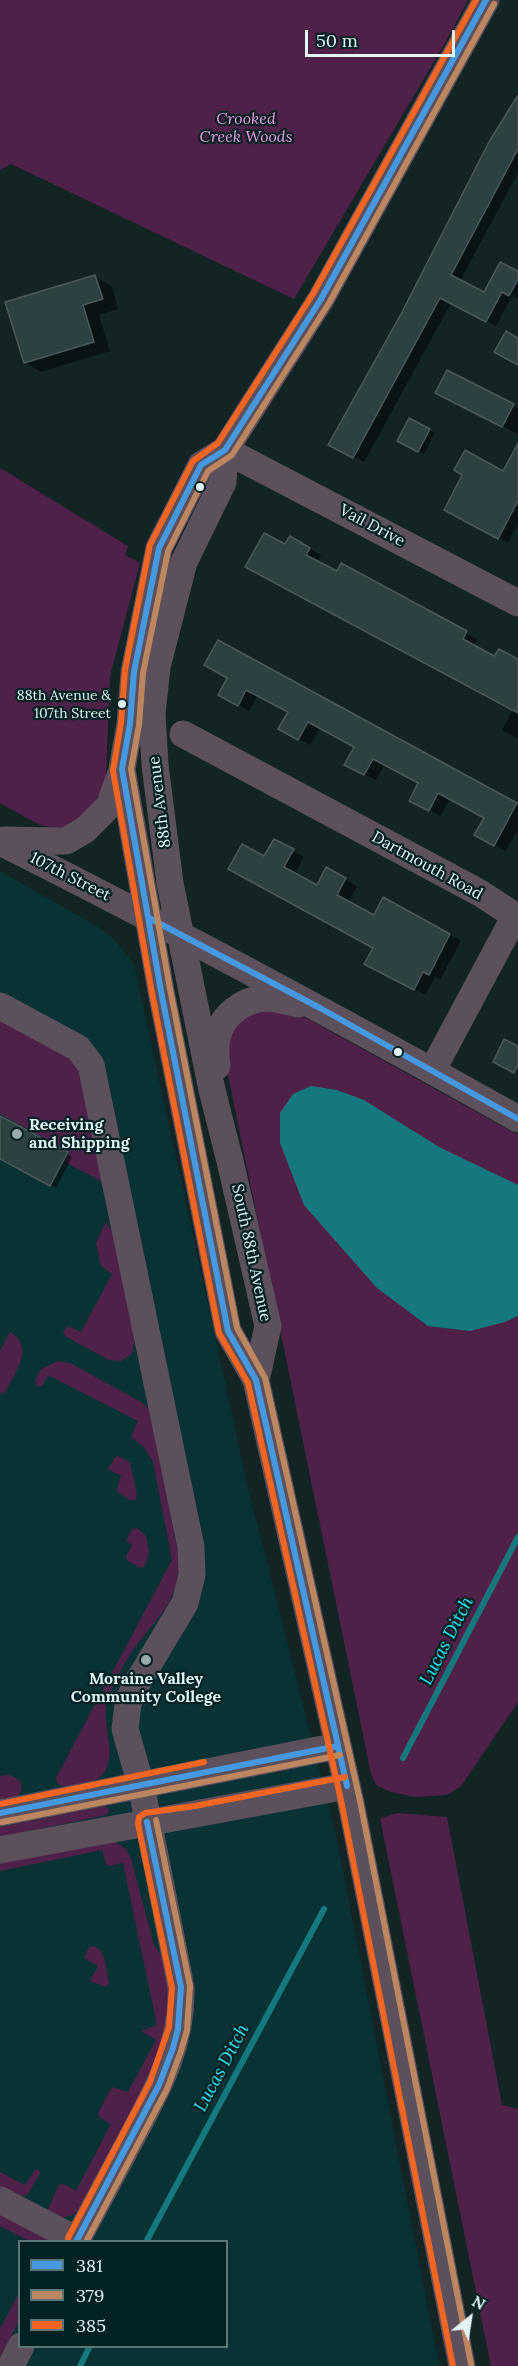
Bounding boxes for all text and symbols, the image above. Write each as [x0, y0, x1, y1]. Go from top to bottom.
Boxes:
scale bar [308, 18, 458, 56]
text: 50 m [316, 29, 358, 52]
park label: Crooked Creek Woods [199, 109, 293, 147]
unlabelled marker [194, 481, 206, 493]
street label: Vail Drive [336, 501, 408, 551]
place label: 88th Avenue & 107th Street [17, 688, 111, 720]
marker: 88th Avenue & 107th Street [116, 698, 128, 710]
street label: 88th Avenue [145, 755, 175, 849]
street label: Dartmouth Road [368, 828, 486, 904]
street label: 107th Street [26, 848, 114, 906]
unlabelled marker [392, 1046, 404, 1058]
place label: Receiving and Shipping [29, 1115, 130, 1153]
marker: Receiving and Shipping [10, 1127, 24, 1141]
street label: South 88th Avenue [227, 1182, 275, 1324]
water label: Lucas Ditch [416, 1593, 478, 1689]
marker: Moraine Valley Community College [139, 1653, 153, 1667]
place label: Moraine Valley Community College [71, 1669, 221, 1707]
water label: Lucas Ditch [190, 2020, 254, 2116]
legend [18, 2240, 228, 2348]
text: 381 [76, 2254, 103, 2277]
text: 379 [76, 2284, 104, 2307]
north arrow [440, 2288, 500, 2348]
text: N [469, 2291, 489, 2314]
text: 385 [76, 2314, 106, 2337]

